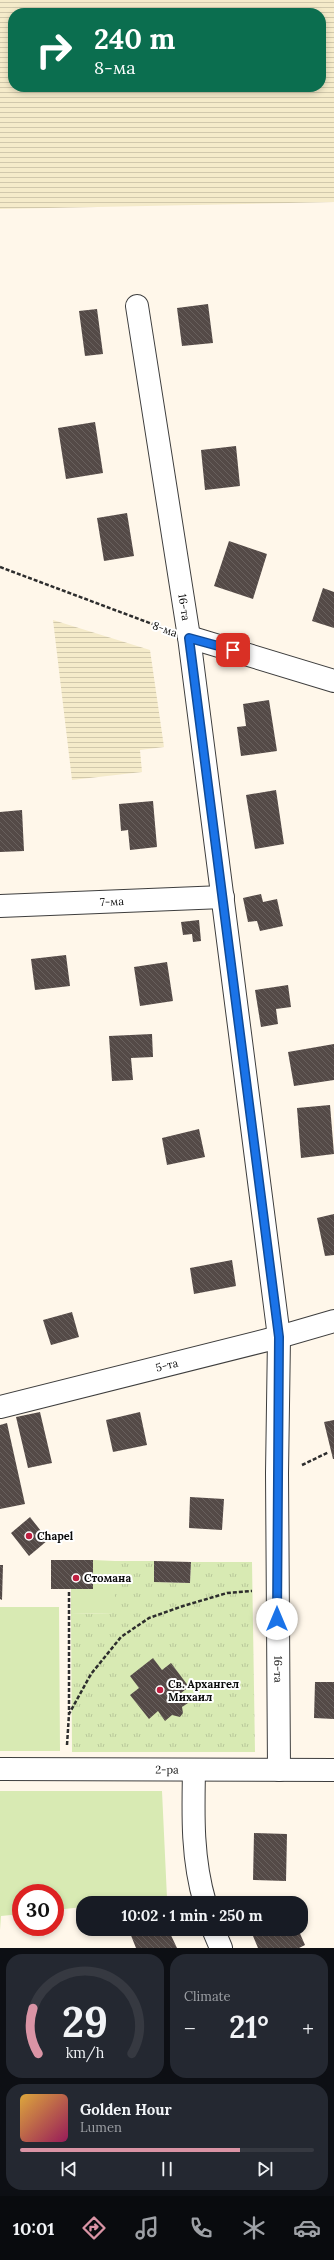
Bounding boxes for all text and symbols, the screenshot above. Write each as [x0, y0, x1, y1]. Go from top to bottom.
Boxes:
text: 240 m [94, 21, 175, 57]
icon: right [28, 24, 80, 76]
text: 8-ма [94, 56, 136, 79]
street label: 16-та [175, 593, 193, 622]
street label: 8-ма [151, 618, 180, 640]
pin [216, 633, 250, 667]
icon: arrive [222, 639, 244, 661]
street label: 7-ма [100, 894, 125, 909]
street label: 5-та [154, 1356, 180, 1375]
place label: Chapel [37, 1529, 74, 1543]
marker: Chapel [24, 1531, 34, 1541]
place label: Стомана [84, 1571, 131, 1585]
marker: Стомана [71, 1573, 81, 1583]
position arrow [256, 1598, 298, 1640]
street label: 16-та [271, 1656, 285, 1683]
place label: Св. Архангел Михаил [168, 1677, 239, 1704]
marker: Св. Архангел Михаил [155, 1685, 165, 1695]
street label: 2-ра [155, 1762, 179, 1777]
speed limit sign: 30 [12, 1884, 64, 1936]
text: 10:02 · 1 min · 250 m [121, 1906, 263, 1925]
text: Climate [184, 1988, 231, 2005]
text: 29 [62, 1995, 108, 2048]
text: 21° [229, 2008, 269, 2046]
text: − [184, 2014, 196, 2042]
text: + [302, 2014, 314, 2042]
text: km/h [66, 2044, 105, 2063]
text: Golden Hour [80, 2100, 172, 2119]
text: Lumen [80, 2119, 122, 2136]
icon: previous [58, 2158, 80, 2180]
icon: pause [156, 2158, 178, 2180]
icon: next [254, 2158, 276, 2180]
icon: directions [80, 2214, 108, 2242]
icon: music [133, 2214, 161, 2242]
icon: phone [187, 2214, 215, 2242]
icon: climate [240, 2214, 268, 2242]
icon: car [293, 2214, 321, 2242]
text: 10:01 [13, 2217, 55, 2240]

